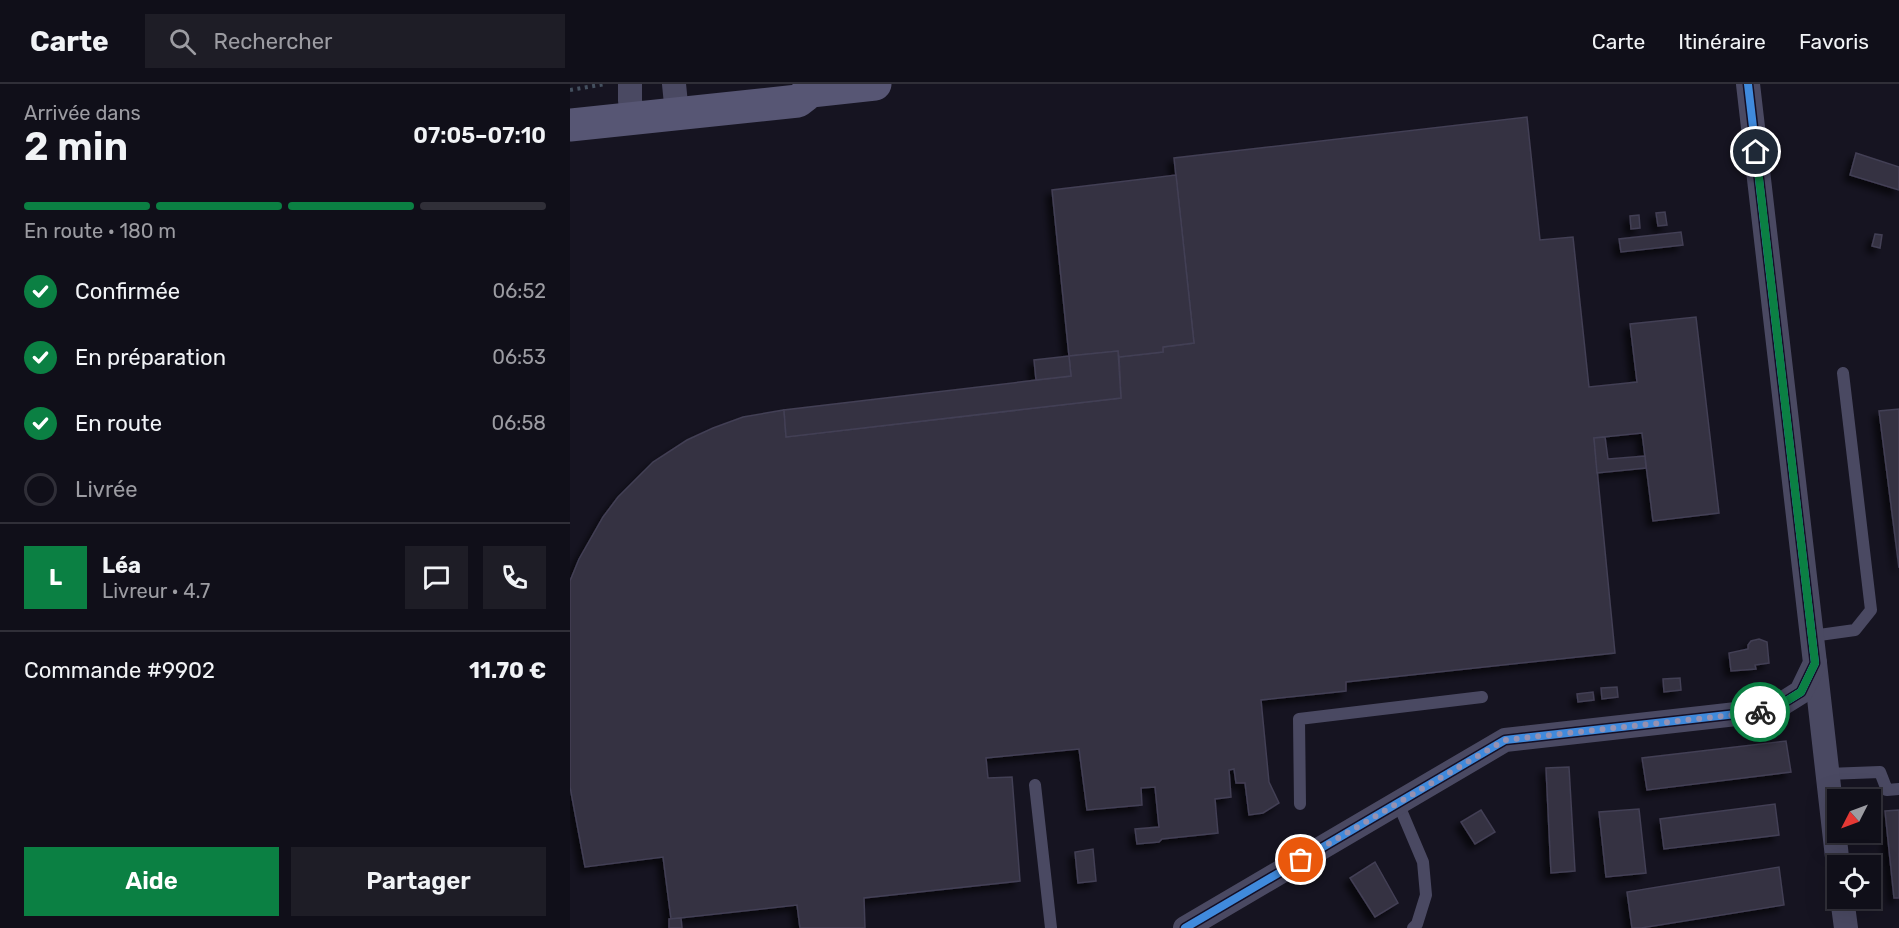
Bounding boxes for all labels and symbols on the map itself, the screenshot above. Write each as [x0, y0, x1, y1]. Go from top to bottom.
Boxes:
pin [1730, 126, 1781, 177]
courier [1730, 682, 1790, 742]
north arrow [1827, 789, 1881, 843]
pin [1275, 834, 1326, 885]

